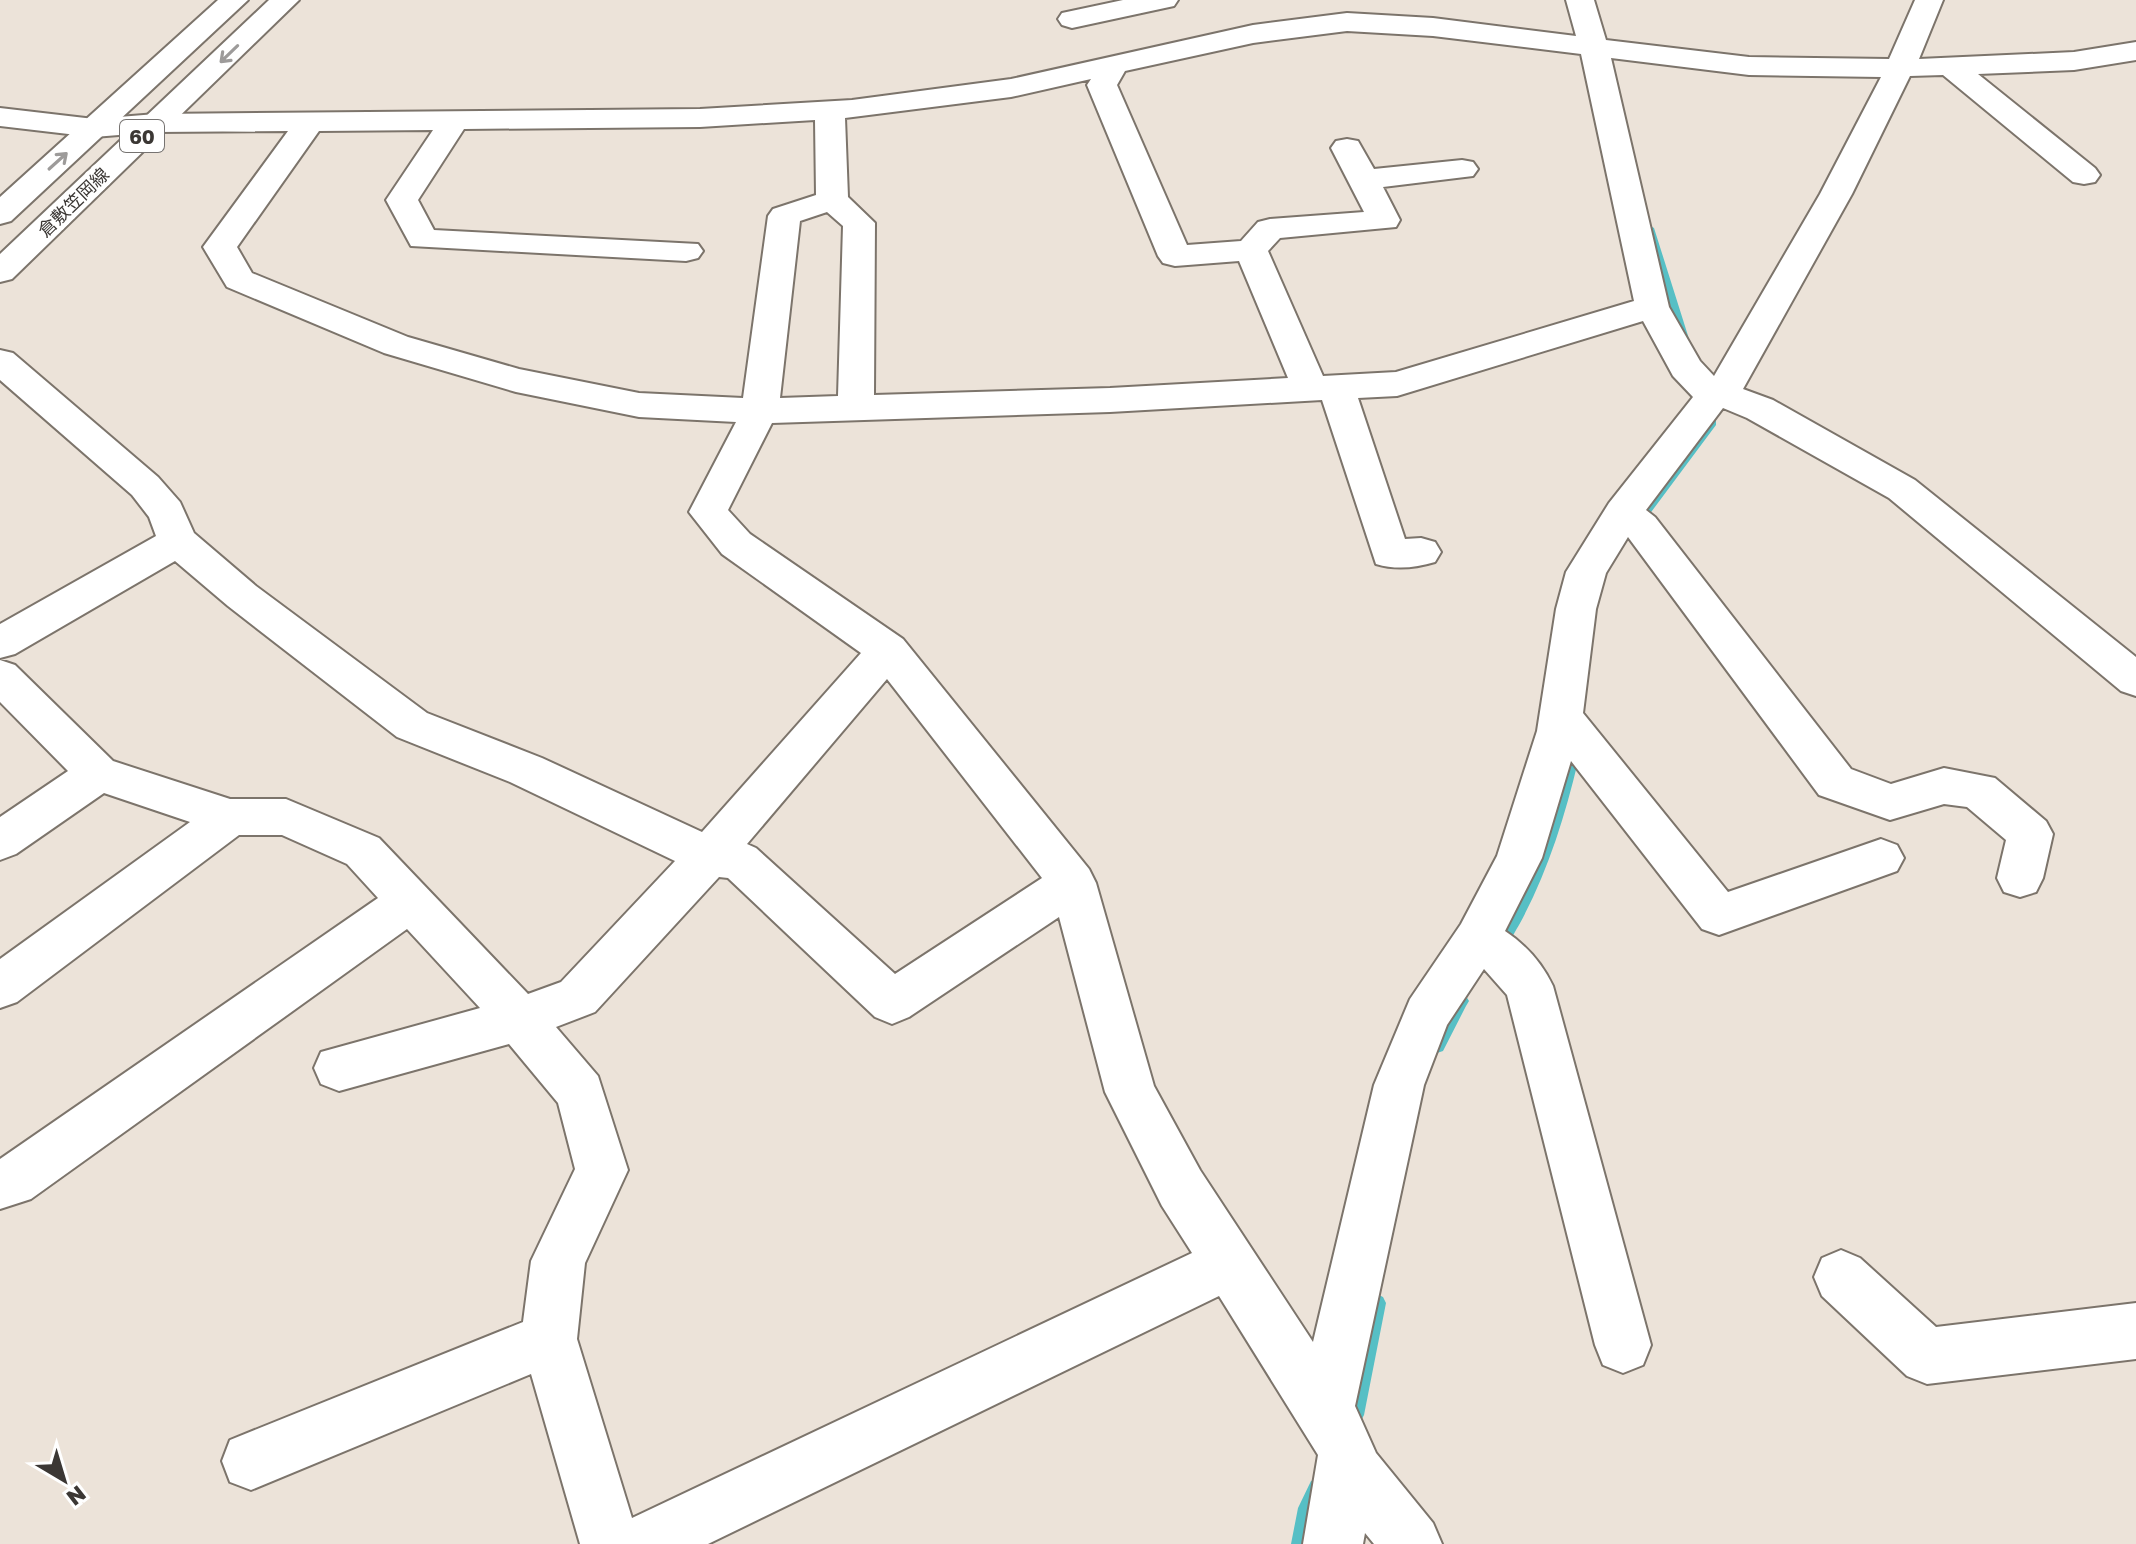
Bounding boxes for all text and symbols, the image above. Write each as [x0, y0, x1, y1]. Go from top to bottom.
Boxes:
one-way arrow [219, 44, 239, 62]
road number: 60 [120, 120, 164, 152]
one-way arrow [47, 153, 67, 171]
street label: 倉敷笠岡線 [33, 163, 113, 241]
north arrow [24, 1440, 104, 1520]
text: N [62, 1480, 92, 1512]

